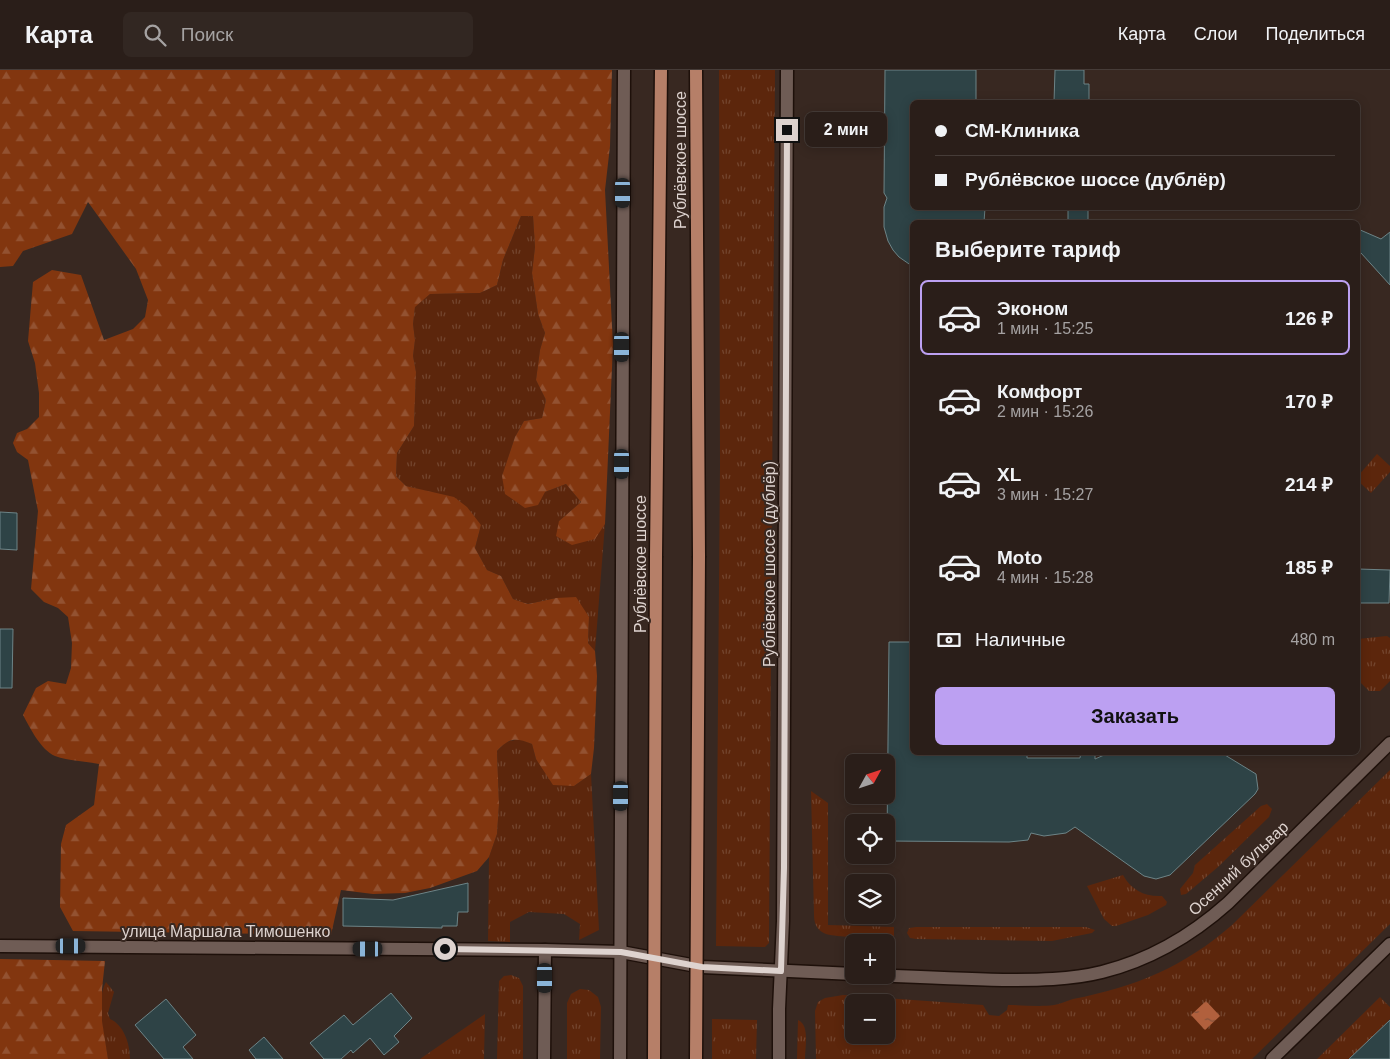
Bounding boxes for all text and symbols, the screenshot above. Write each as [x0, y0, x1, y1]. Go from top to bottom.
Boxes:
search box [123, 12, 473, 57]
text: Карта [25, 21, 93, 48]
icon: search [141, 21, 169, 49]
text: Поиск [181, 24, 233, 45]
text: Карта [1118, 24, 1166, 44]
text: Слои [1194, 24, 1238, 44]
text: Поделиться [1266, 24, 1365, 44]
street label: Рублёвское шоссе [672, 91, 689, 229]
callout: 2 мин [804, 112, 887, 148]
route end [776, 119, 798, 141]
text: СМ-Клиника [965, 120, 1079, 141]
text: 2 мин [824, 121, 868, 138]
text: Рублёвское шоссе (дублёр) [965, 169, 1226, 190]
car [615, 178, 630, 208]
text: Выберите тариф [935, 237, 1121, 262]
icon: car [937, 295, 982, 340]
text: Эконом [997, 298, 1068, 319]
text: 126 ₽ [1285, 308, 1333, 329]
text: 1 мин · 15:25 [997, 320, 1093, 337]
car [614, 332, 629, 362]
icon: car [937, 378, 982, 423]
text: Комфорт [997, 381, 1082, 402]
text: 170 ₽ [1285, 391, 1333, 412]
text: 2 мин · 15:26 [997, 403, 1093, 420]
car [614, 449, 629, 479]
street label: Рублёвское шоссе (дублёр) [761, 461, 778, 667]
icon: car [937, 461, 982, 506]
text: XL [997, 464, 1021, 485]
text: 214 ₽ [1285, 474, 1333, 495]
text: 3 мин · 15:27 [997, 486, 1093, 503]
street label: Рублёвское шоссе [632, 495, 649, 633]
icon: car [937, 544, 982, 589]
text: Moto [997, 547, 1042, 568]
text: 185 ₽ [1285, 557, 1333, 578]
text: 4 мин · 15:28 [997, 569, 1093, 586]
icon: cash [935, 626, 963, 654]
text: Наличные [975, 629, 1066, 650]
text: 480 m [1291, 631, 1335, 648]
button: Заказать [935, 687, 1335, 745]
north arrow [845, 754, 895, 804]
map controls [845, 754, 895, 1044]
car [613, 781, 628, 811]
button: locate [845, 814, 895, 864]
street label: Осенний бульвар [1185, 818, 1292, 919]
button: layers [845, 874, 895, 924]
street label: улица Маршала Тимошенко [122, 923, 330, 940]
button: + [845, 934, 895, 984]
route start [434, 938, 456, 960]
car [56, 939, 86, 954]
car [353, 942, 383, 957]
car [537, 963, 552, 993]
button: − [845, 994, 895, 1044]

